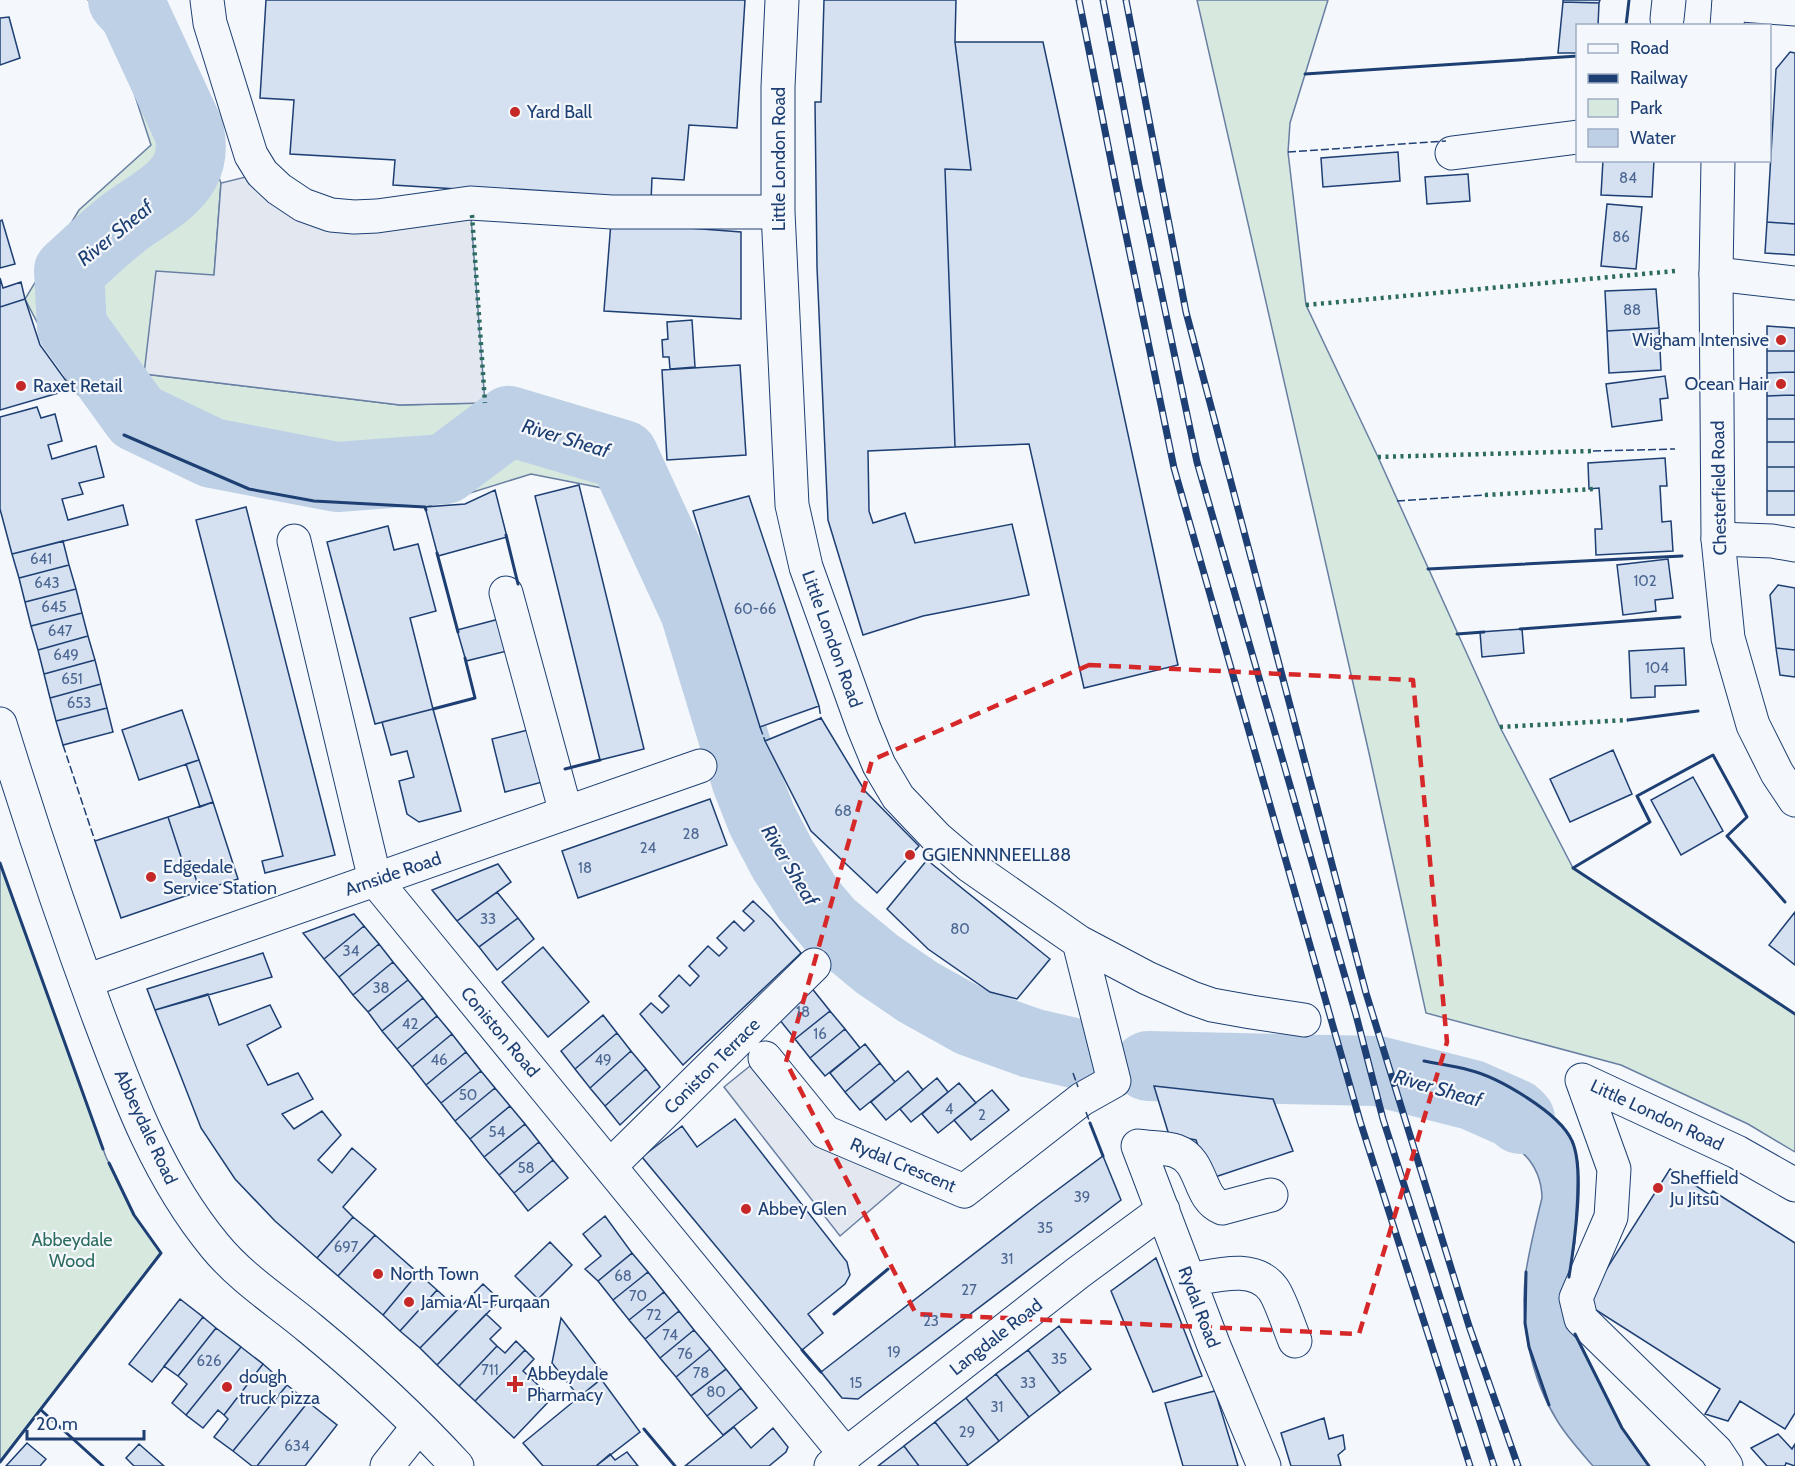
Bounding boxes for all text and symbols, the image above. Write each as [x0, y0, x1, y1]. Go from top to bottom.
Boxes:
legend [1576, 24, 1771, 162]
text: Road [1630, 37, 1669, 59]
text: Railway [1630, 67, 1688, 89]
street label: Little London Road [768, 87, 790, 231]
text: Park [1630, 97, 1663, 119]
place label: Yard Ball [526, 101, 593, 123]
marker: Yard Ball [508, 105, 522, 119]
text: Water [1630, 127, 1676, 149]
house number: 84 [1619, 169, 1637, 187]
water label: River Sheaf [72, 194, 159, 271]
house number: 86 [1612, 228, 1630, 246]
house number: 88 [1623, 301, 1641, 319]
place label: Wigham Intensive [1632, 329, 1769, 351]
marker: Wigham Intensive [1774, 333, 1788, 347]
place label: Ocean Hair [1685, 373, 1769, 395]
place label: Raxet Retail [33, 375, 123, 397]
marker: Ocean Hair [1774, 377, 1788, 391]
marker: Raxet Retail [14, 379, 28, 393]
water label: River Sheaf [519, 413, 615, 463]
street label: Chesterfield Road [1707, 420, 1731, 556]
house number: 641 [30, 550, 52, 568]
street label: Little London Road [797, 567, 867, 711]
house number: 102 [1633, 572, 1657, 590]
house number: 643 [34, 574, 60, 592]
house number: 645 [41, 598, 67, 616]
house number: 60-66 [734, 600, 776, 618]
house number: 647 [48, 622, 73, 640]
house number: 649 [53, 646, 79, 664]
house number: 104 [1645, 659, 1669, 677]
house number: 651 [61, 670, 83, 688]
house number: 653 [67, 694, 91, 712]
house number: 68 [834, 802, 852, 820]
water label: River Sheaf [756, 820, 825, 912]
house number: 28 [683, 825, 699, 843]
house number: 24 [640, 839, 657, 857]
place label: GGIENNNNEELL88 [922, 844, 1071, 866]
street label: Arnside Road [342, 847, 444, 901]
marker: GGIENNNNEELL88 [903, 848, 917, 862]
place label: Edgedale Service Station [163, 856, 277, 899]
house number: 18 [578, 859, 592, 877]
marker: Edgedale Service Station [144, 870, 158, 884]
house number: 33 [480, 910, 496, 928]
house number: 80 [950, 920, 970, 938]
house number: 34 [343, 942, 360, 960]
house number: 38 [372, 979, 390, 997]
street label: Coniston Road [456, 982, 544, 1082]
house number: 18 [796, 1003, 810, 1021]
street label: Coniston Terrace [659, 1013, 765, 1119]
house number: 42 [402, 1015, 418, 1033]
house number: 16 [813, 1025, 827, 1043]
house number: 46 [430, 1051, 448, 1069]
house number: 49 [594, 1051, 612, 1069]
water label: River Sheaf [1391, 1064, 1487, 1113]
street label: Abbeydale Road [110, 1066, 182, 1188]
street label: Little London Road [1587, 1075, 1727, 1155]
house number: 50 [459, 1086, 477, 1104]
house number: 4 [945, 1100, 954, 1118]
house number: 2 [978, 1106, 986, 1124]
house number: 54 [489, 1123, 506, 1141]
street label: Rydal Crescent [847, 1133, 959, 1197]
house number: 58 [517, 1159, 535, 1177]
place label: Sheffield Ju Jitsu [1669, 1167, 1738, 1210]
marker: Sheffield Ju Jitsu [1651, 1181, 1665, 1195]
house number: 39 [1074, 1188, 1090, 1206]
place label: Abbey Glen [758, 1198, 847, 1220]
marker: Abbey Glen [739, 1202, 753, 1216]
house number: 35 [1037, 1219, 1053, 1237]
park label: Abbeydale Wood [31, 1229, 113, 1272]
house number: 697 [334, 1238, 359, 1256]
house number: 31 [1000, 1250, 1014, 1268]
place label: North Town [390, 1263, 479, 1285]
street label: Rydal Road [1173, 1263, 1225, 1351]
marker: North Town [371, 1267, 385, 1281]
house number: 68 [614, 1267, 632, 1285]
house number: 27 [961, 1281, 977, 1299]
house number: 70 [629, 1287, 647, 1305]
place label: Jamia Al-Furqaan [420, 1291, 550, 1313]
street label: Langdale Road [945, 1294, 1047, 1380]
marker: Jamia Al-Furqaan [402, 1295, 416, 1309]
house number: 72 [646, 1306, 662, 1324]
house number: 23 [923, 1312, 939, 1330]
house number: 74 [662, 1326, 678, 1344]
house number: 19 [887, 1343, 901, 1361]
house number: 76 [677, 1345, 693, 1363]
house number: 35 [1051, 1350, 1067, 1368]
house number: 626 [197, 1352, 221, 1370]
house number: 711 [481, 1361, 499, 1379]
place label: Abbeydale Pharmacy [527, 1363, 608, 1406]
house number: 78 [693, 1364, 709, 1382]
place label: dough truck pizza [239, 1366, 320, 1409]
house number: 15 [849, 1374, 863, 1392]
house number: 33 [1020, 1374, 1036, 1392]
marker: Abbeydale Pharmacy [508, 1377, 522, 1391]
marker: dough truck pizza [220, 1380, 234, 1394]
house number: 80 [706, 1383, 726, 1401]
house number: 31 [990, 1398, 1004, 1416]
scale bar [27, 1403, 144, 1441]
text: 20 m [36, 1413, 78, 1435]
house number: 29 [959, 1423, 975, 1441]
house number: 634 [284, 1437, 310, 1455]

